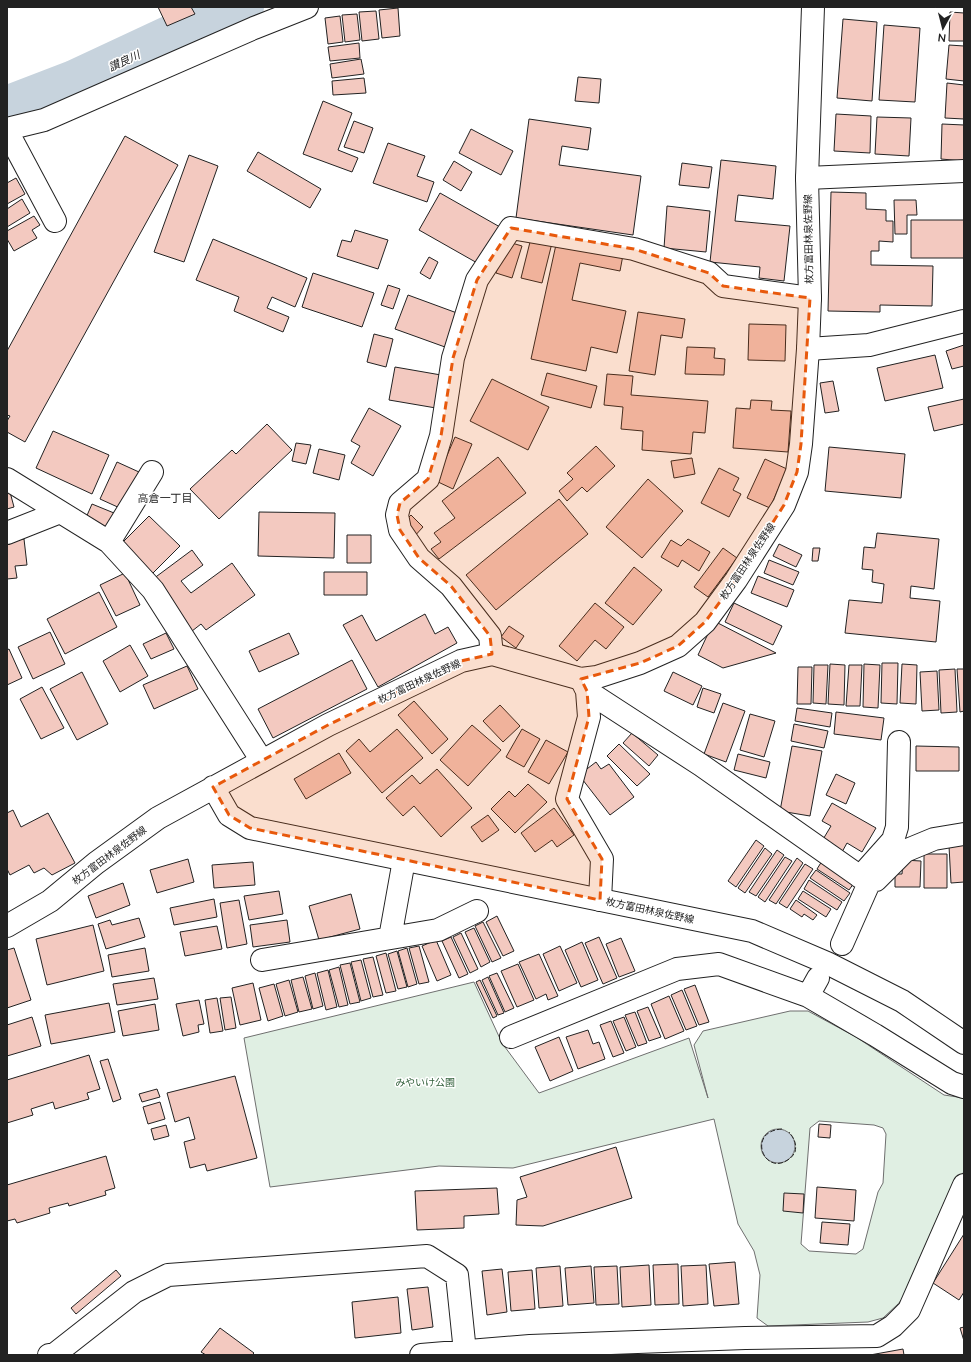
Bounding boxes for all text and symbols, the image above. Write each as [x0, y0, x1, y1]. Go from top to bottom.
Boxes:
north arrow [923, 8, 963, 48]
text: N [937, 30, 947, 45]
water label: 讃良川 [106, 47, 143, 74]
street label: 枚方富田林泉佐野線 [801, 194, 816, 284]
district label: 高倉一丁目 [138, 491, 193, 505]
street label: 枚方富田林泉佐野線 [717, 520, 778, 602]
street label: 枚方富田林泉佐野線 [376, 657, 463, 706]
street label: 枚方富田林泉佐野線 [69, 823, 149, 888]
street label: 枚方富田林泉佐野線 [605, 895, 695, 926]
park label: みやいけ公園 [395, 1076, 455, 1089]

